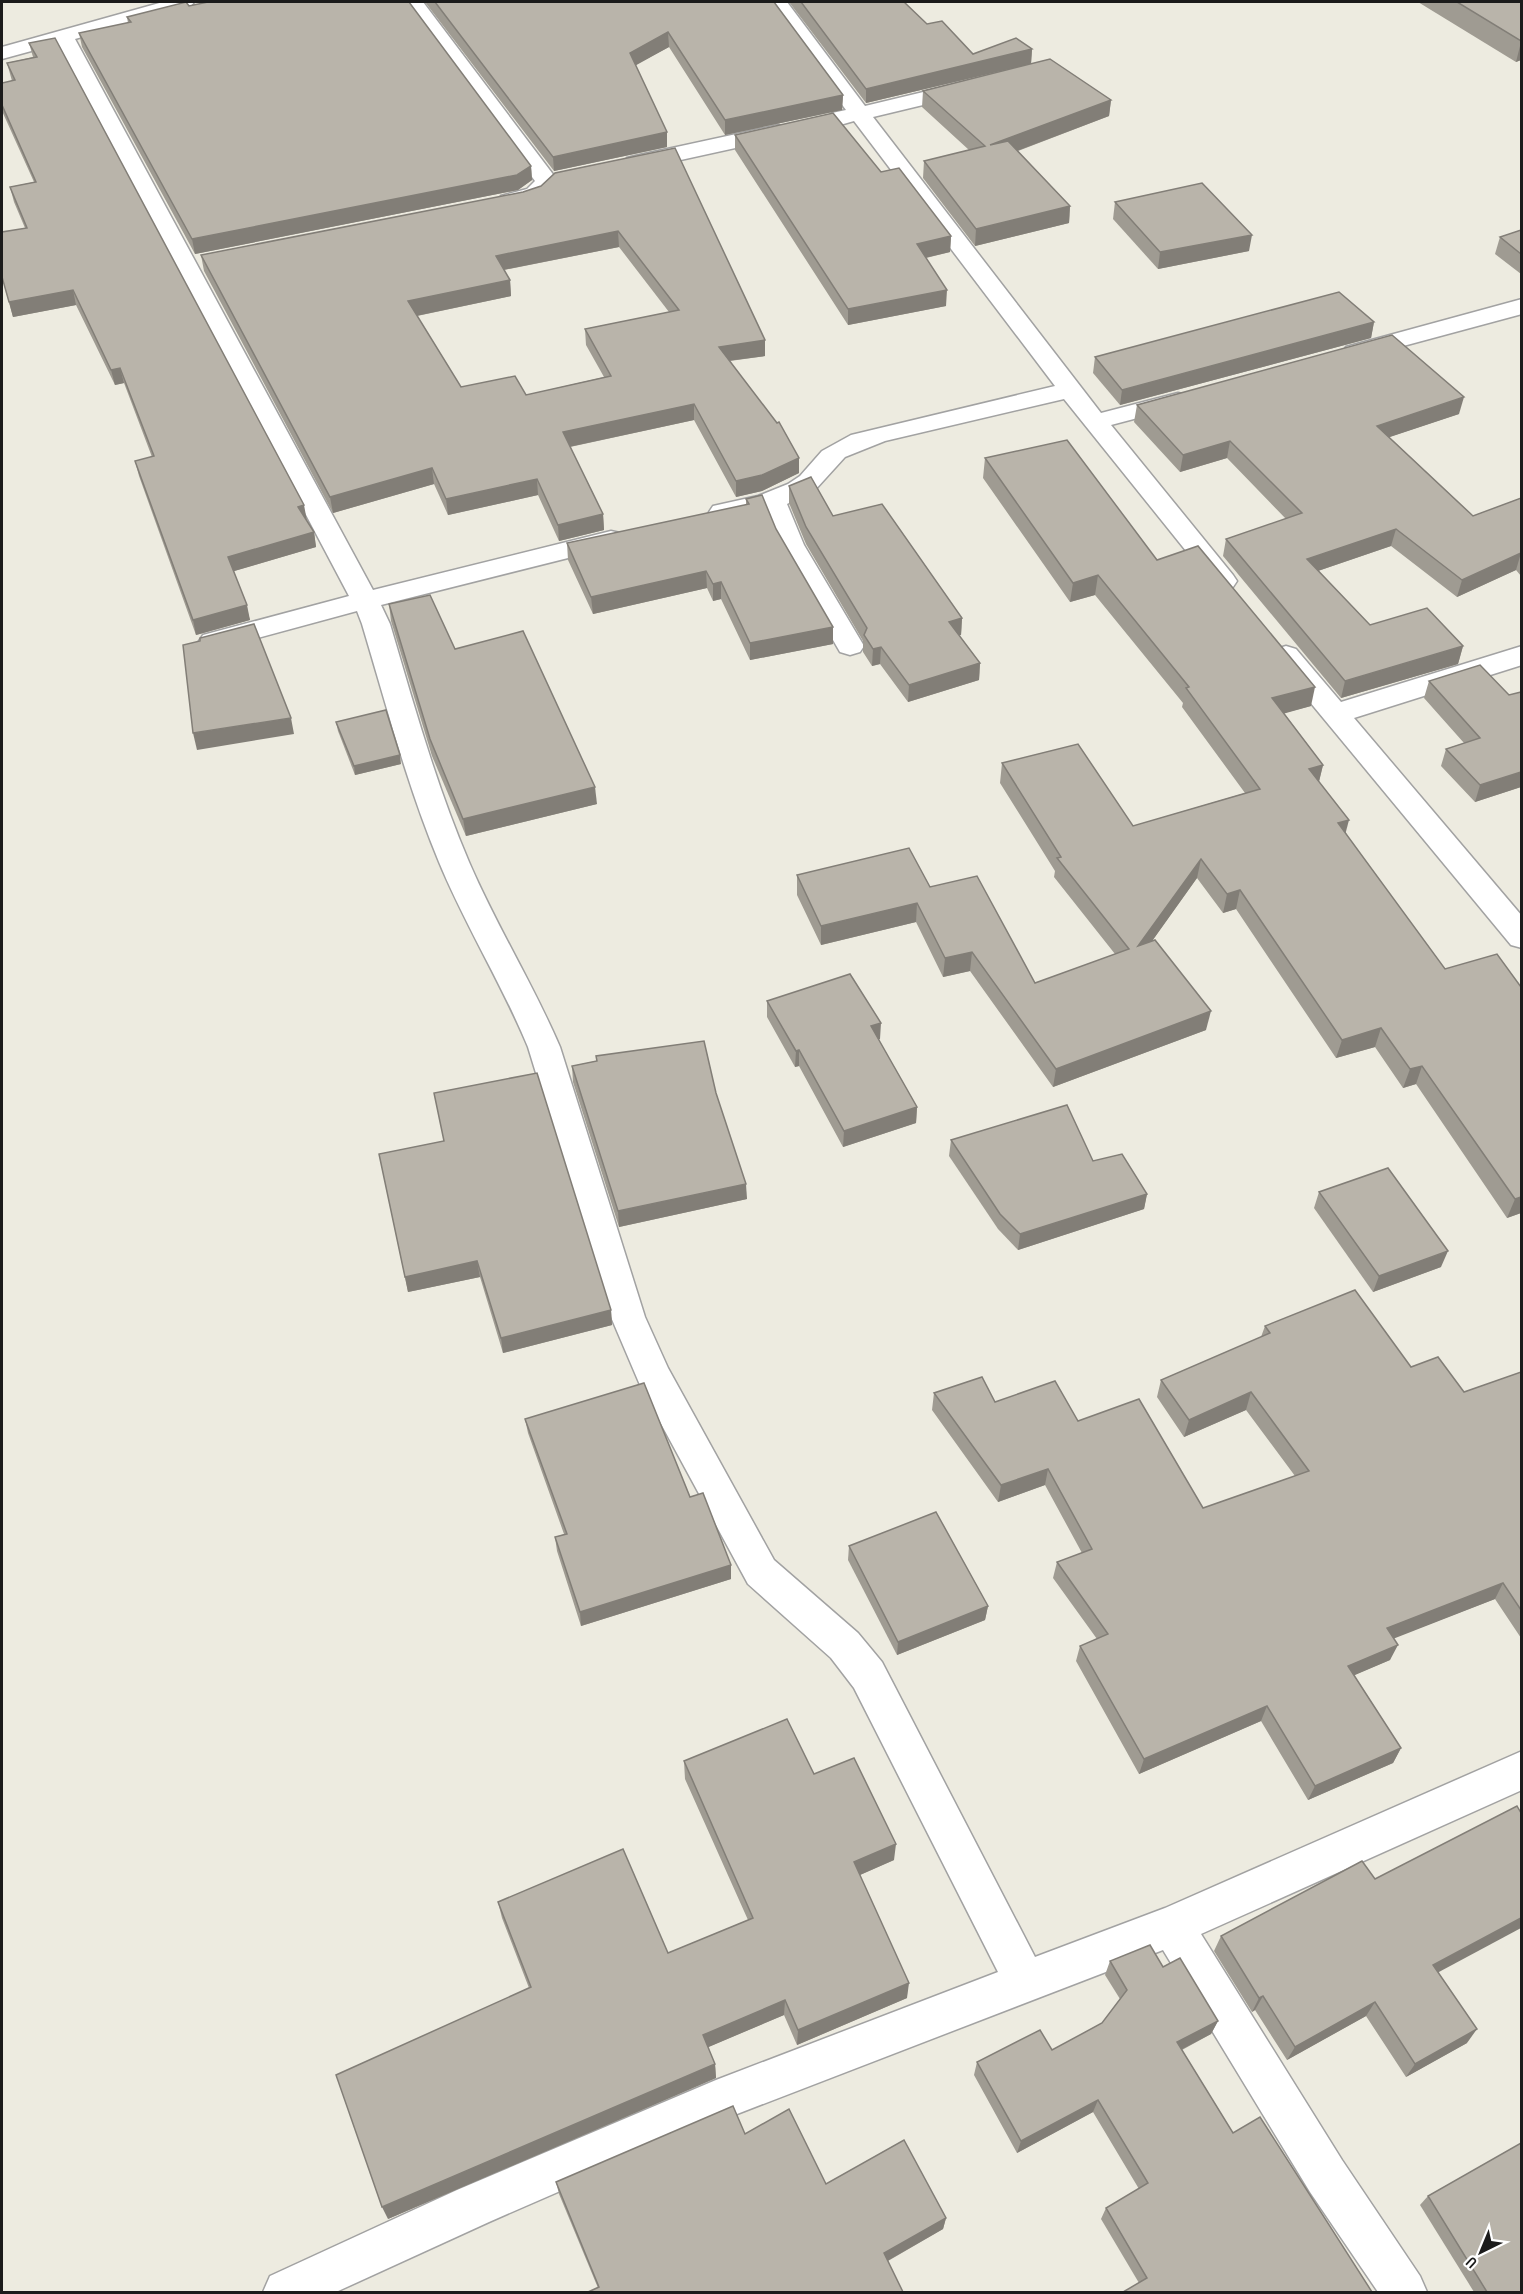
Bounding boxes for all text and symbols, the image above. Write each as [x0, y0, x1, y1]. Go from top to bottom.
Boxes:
north arrow [1451, 2222, 1511, 2282]
text: U [1462, 2252, 1481, 2272]

